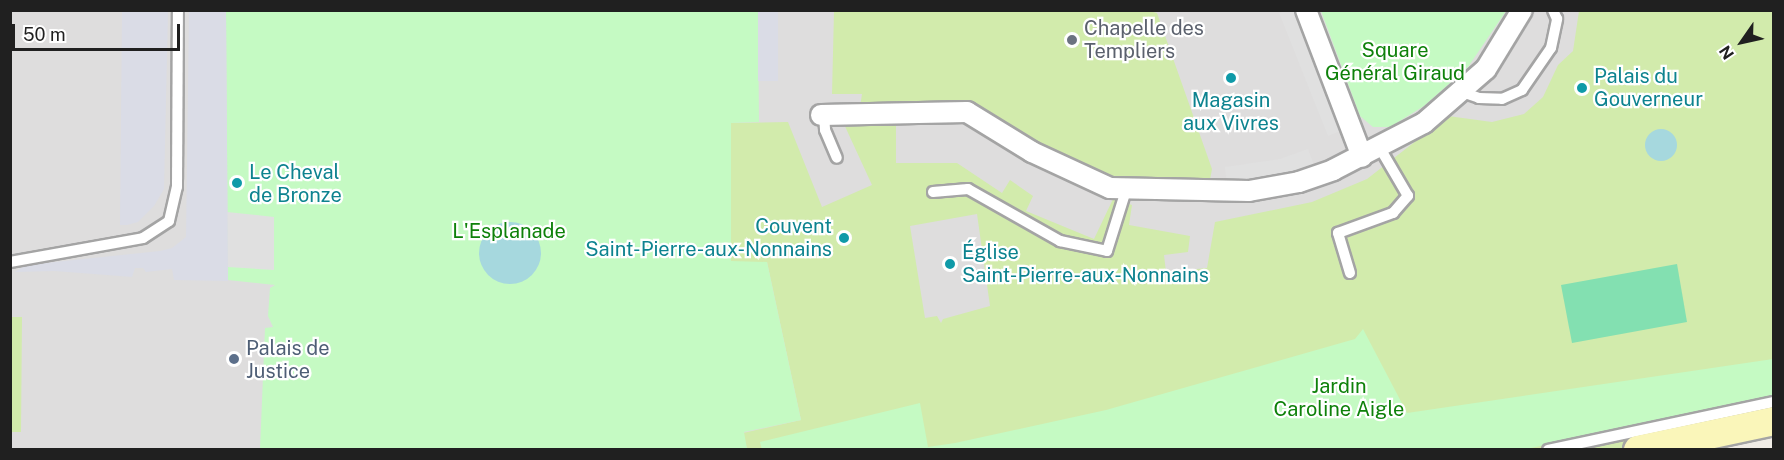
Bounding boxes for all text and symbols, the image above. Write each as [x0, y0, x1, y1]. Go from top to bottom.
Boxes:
scale bar [15, 12, 183, 50]
north arrow [1712, 12, 1772, 72]
place label: Chapelle des Templiers [1084, 16, 1204, 63]
text: 50 m [23, 24, 66, 45]
marker: Chapelle des Templiers [1065, 33, 1079, 47]
park label: Square Général Giraud [1325, 39, 1465, 86]
text: N [1715, 42, 1738, 63]
place label: Palais du Gouverneur [1594, 64, 1703, 111]
marker: Magasin aux Vivres [1224, 71, 1238, 85]
marker: Palais du Gouverneur [1575, 81, 1589, 95]
place label: Magasin aux Vivres [1183, 88, 1279, 135]
place label: Le Cheval de Bronze [249, 160, 342, 207]
marker: Le Cheval de Bronze [230, 176, 244, 190]
place label: Couvent Saint-Pierre-aux-Nonnains [585, 214, 832, 261]
park label: L'Esplanade [452, 219, 566, 243]
marker: Couvent Saint-Pierre-aux-Nonnains [837, 231, 851, 245]
place label: Église Saint-Pierre-aux-Nonnains [962, 240, 1209, 287]
marker: Église Saint-Pierre-aux-Nonnains [943, 257, 957, 271]
place label: Palais de Justice [246, 336, 330, 383]
marker: Palais de Justice [227, 352, 241, 366]
park label: Jardin Caroline Aigle [1274, 374, 1404, 421]

